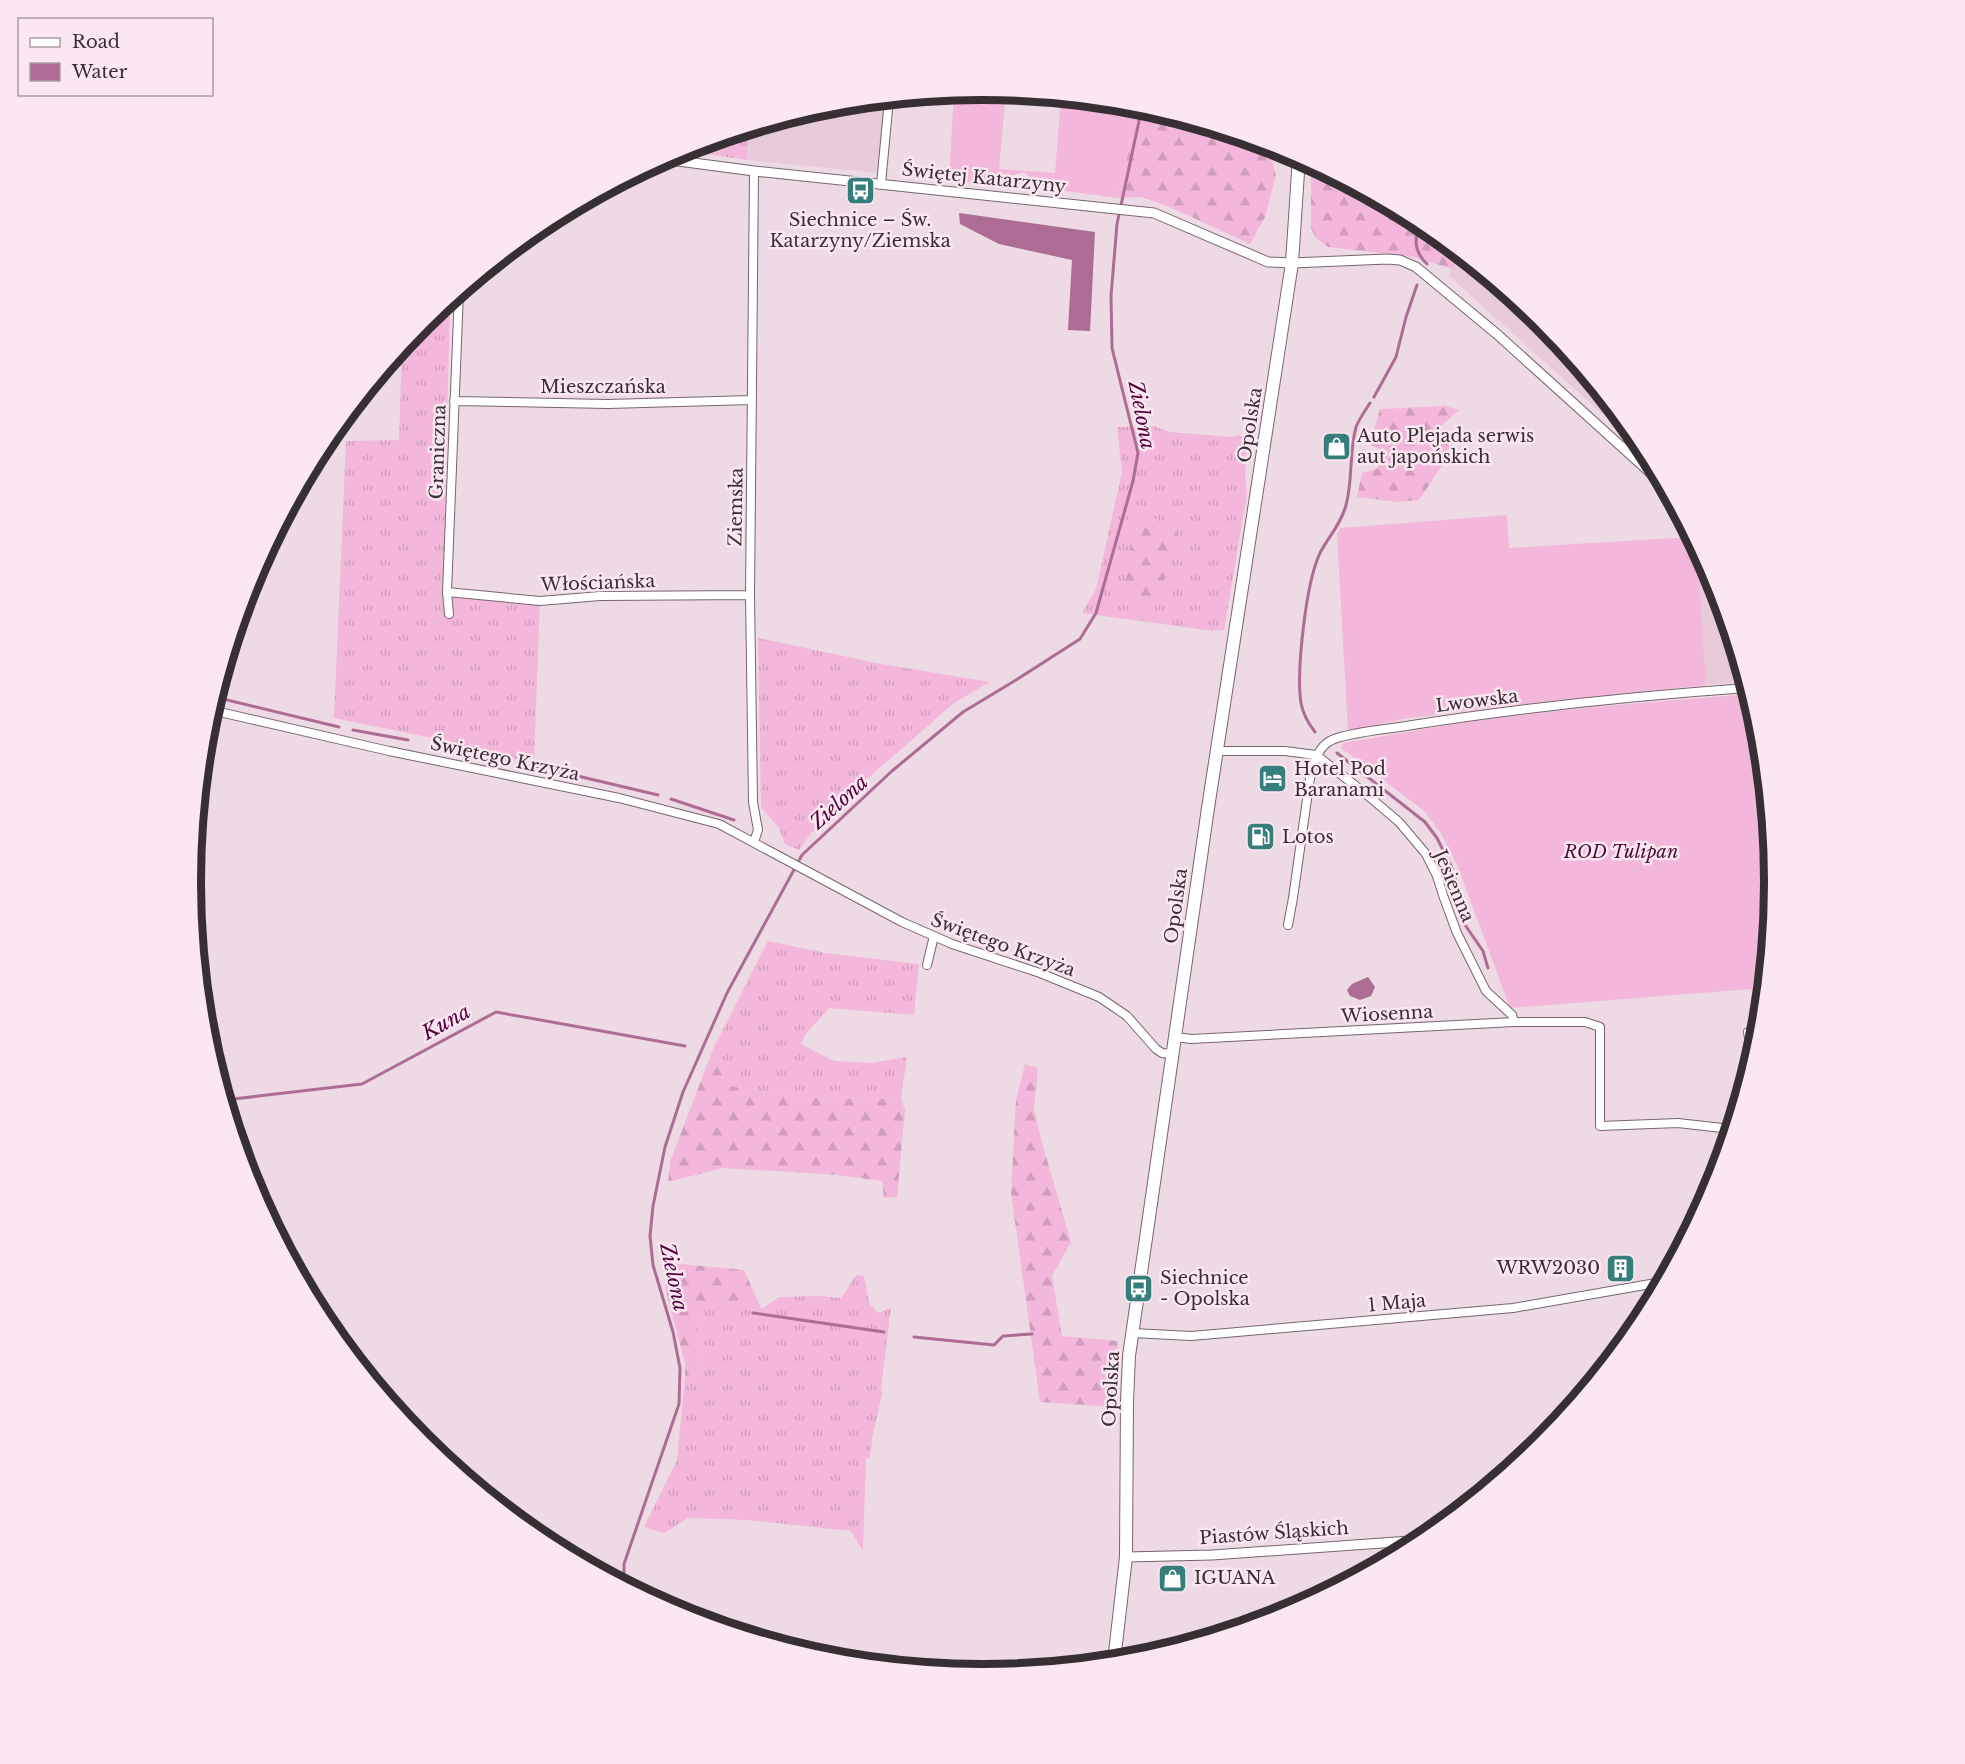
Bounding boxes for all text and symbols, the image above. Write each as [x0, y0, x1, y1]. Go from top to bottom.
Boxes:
legend [18, 18, 213, 96]
text: Road [72, 31, 120, 53]
text: Water [71, 61, 128, 83]
street label: Świętej Katarzyny [901, 157, 1068, 198]
bus stop icon: Siechnice – Św. Katarzyny/Ziemska [844, 175, 876, 207]
place label: Siechnice – Św. Katarzyny/Ziemska [769, 208, 951, 252]
street label: Mieszczańska [540, 376, 666, 398]
water label: Zielona [1123, 378, 1160, 451]
street label: Opolska [1233, 386, 1267, 464]
street label: Graniczna [425, 404, 451, 500]
place label: Auto Plejada serwis aut japońskich [1356, 425, 1534, 468]
shop icon: Auto Plejada serwis aut japońskich [1320, 430, 1352, 462]
street label: Ziemska [724, 467, 748, 547]
street label: Włościańska [539, 570, 656, 596]
street label: Lwowska [1434, 685, 1520, 717]
street label: Świętego Krzyża [428, 731, 582, 786]
place label: Hotel Pod Baranami [1294, 758, 1386, 801]
hotel icon: Hotel Pod Baranami [1257, 763, 1289, 795]
water label: Zielona [804, 770, 873, 835]
fuel station icon: Lotos [1245, 821, 1277, 853]
place label: Lotos [1282, 826, 1334, 848]
park label: ROD Tulipan [1563, 841, 1678, 863]
street label: Jesienna [1428, 845, 1479, 925]
street label: Opolska [1160, 867, 1192, 945]
street label: Świętego Krzyża [928, 908, 1079, 981]
water label: Kuna [417, 999, 474, 1045]
street label: Wiosenna [1339, 1001, 1434, 1027]
water label: Zielona [655, 1240, 693, 1314]
building icon: WRW2030 [1605, 1252, 1637, 1284]
place label: WRW2030 [1495, 1257, 1600, 1279]
place label: Siechnice - Opolska [1160, 1267, 1250, 1310]
bus stop icon: Siechnice - Opolska [1123, 1272, 1155, 1304]
street label: 1 Maja [1367, 1290, 1427, 1316]
street label: Opolska [1098, 1350, 1124, 1428]
street label: Piastów Śląskich [1198, 1516, 1349, 1549]
shop icon: IGUANA [1157, 1562, 1189, 1594]
place label: IGUANA [1194, 1567, 1277, 1589]

